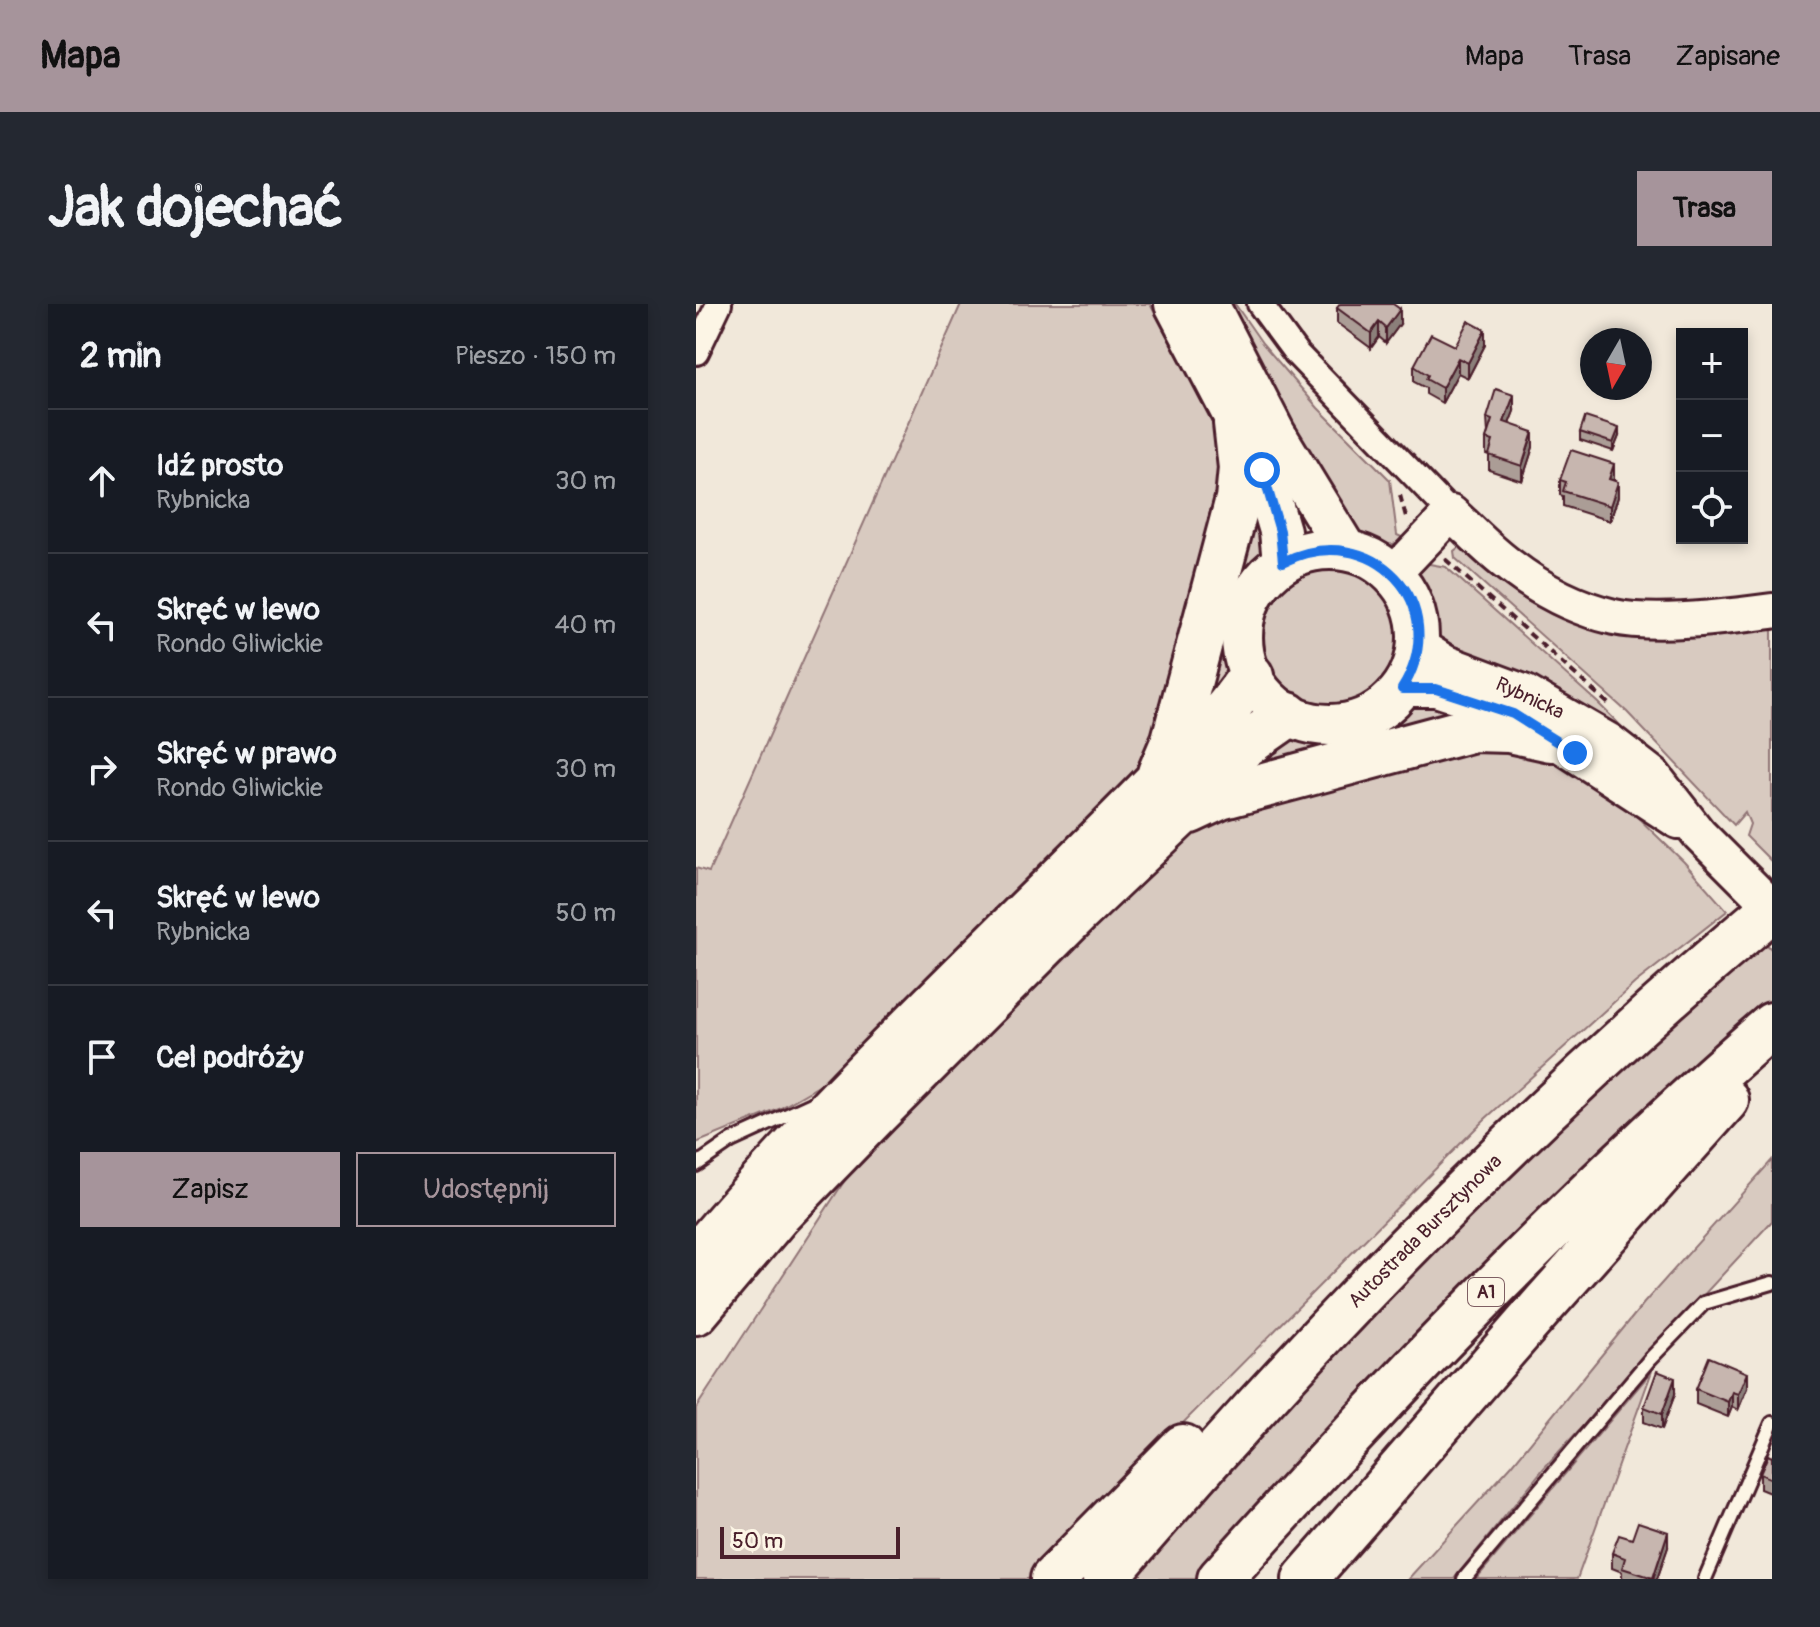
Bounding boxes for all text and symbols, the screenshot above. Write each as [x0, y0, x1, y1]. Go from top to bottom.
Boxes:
text: Mapa [40, 32, 121, 80]
text: Mapa [1465, 39, 1524, 74]
text: Trasa [1568, 39, 1631, 74]
text: Zapisane [1675, 39, 1780, 74]
button: Trasa [1637, 171, 1772, 246]
text: Jak dojechać [48, 174, 343, 243]
north arrow [1580, 328, 1652, 400]
map controls [1676, 328, 1748, 544]
button: + [1676, 328, 1748, 400]
text: 2 min [80, 335, 162, 378]
text: Pieszo · 150 m [455, 340, 616, 372]
button: − [1676, 400, 1748, 472]
text: Idź prosto [156, 447, 283, 484]
route start [1244, 452, 1280, 488]
icon: ahead [80, 459, 124, 503]
text: 30 m [555, 465, 616, 497]
button: locate [1676, 472, 1748, 544]
text: Rybnicka [156, 484, 250, 516]
text: Skręć w lewo [156, 591, 320, 628]
icon: left [80, 603, 124, 647]
text: 40 m [554, 609, 616, 641]
text: Rondo Gliwickie [156, 628, 323, 660]
street label: Rybnicka [1492, 671, 1568, 725]
text: Skręć w prawo [156, 735, 337, 772]
route end [1557, 735, 1593, 771]
icon: right [80, 747, 124, 791]
text: 30 m [555, 753, 616, 785]
text: Rondo Gliwickie [156, 772, 323, 804]
text: Skręć w lewo [156, 879, 320, 916]
icon: left [80, 891, 124, 935]
text: 50 m [555, 897, 616, 929]
text: Rybnicka [156, 916, 250, 948]
icon: arrive [80, 1035, 124, 1079]
text: Cel podróży [156, 1039, 304, 1076]
street label: Autostrada Bursztynowa [1343, 1149, 1507, 1313]
button: Zapisz [80, 1152, 340, 1227]
button: Udostępnij [356, 1152, 616, 1227]
road number: A1 [1468, 1278, 1504, 1306]
scale bar [720, 1523, 900, 1559]
text: 50 m [732, 1527, 783, 1555]

